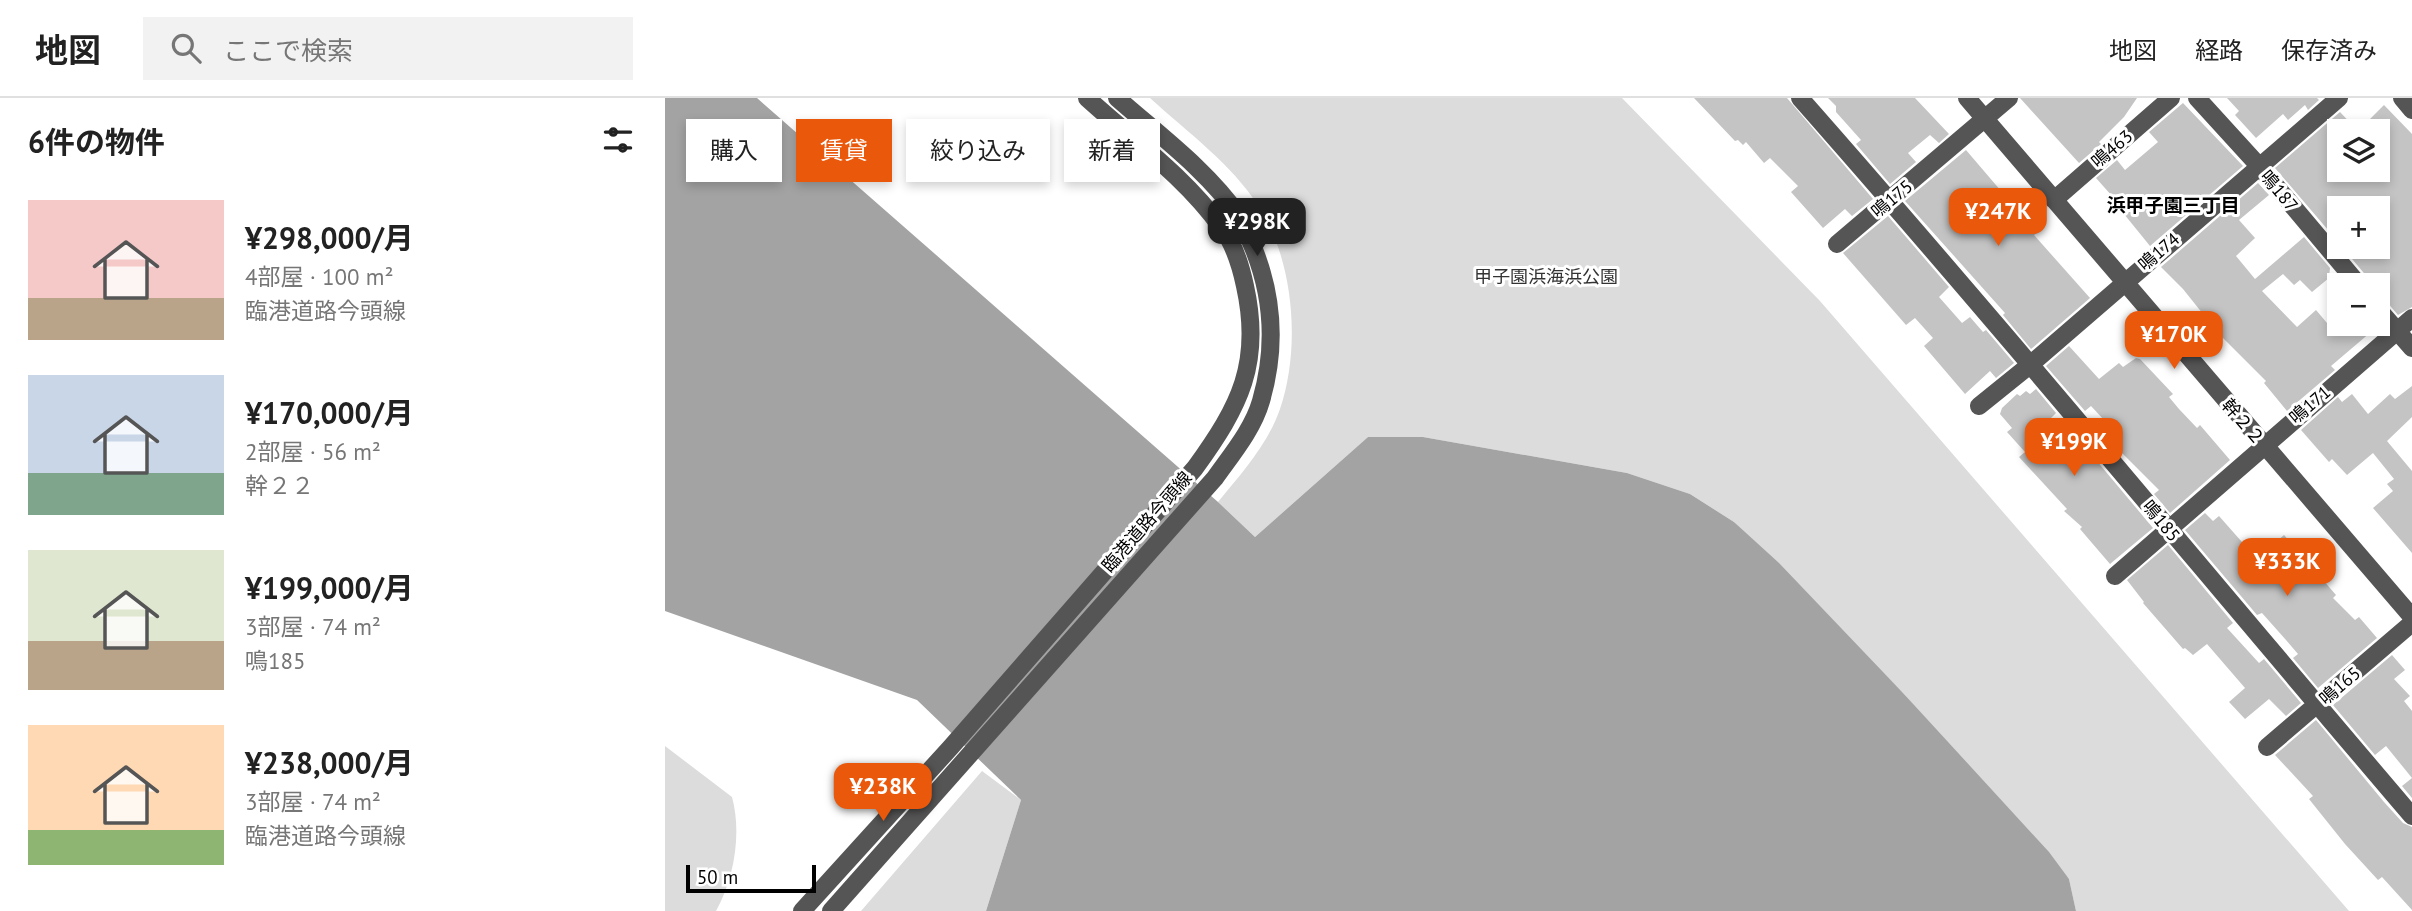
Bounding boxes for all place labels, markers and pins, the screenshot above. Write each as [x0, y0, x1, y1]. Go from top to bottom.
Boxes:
pin: ¥247K [1949, 188, 2047, 248]
pin: ¥298K [1208, 198, 1306, 258]
pin: ¥170K [2125, 312, 2223, 371]
pin: ¥199K [2025, 418, 2123, 478]
pin: ¥333K [2238, 538, 2336, 598]
pin: ¥238K [834, 764, 932, 823]

